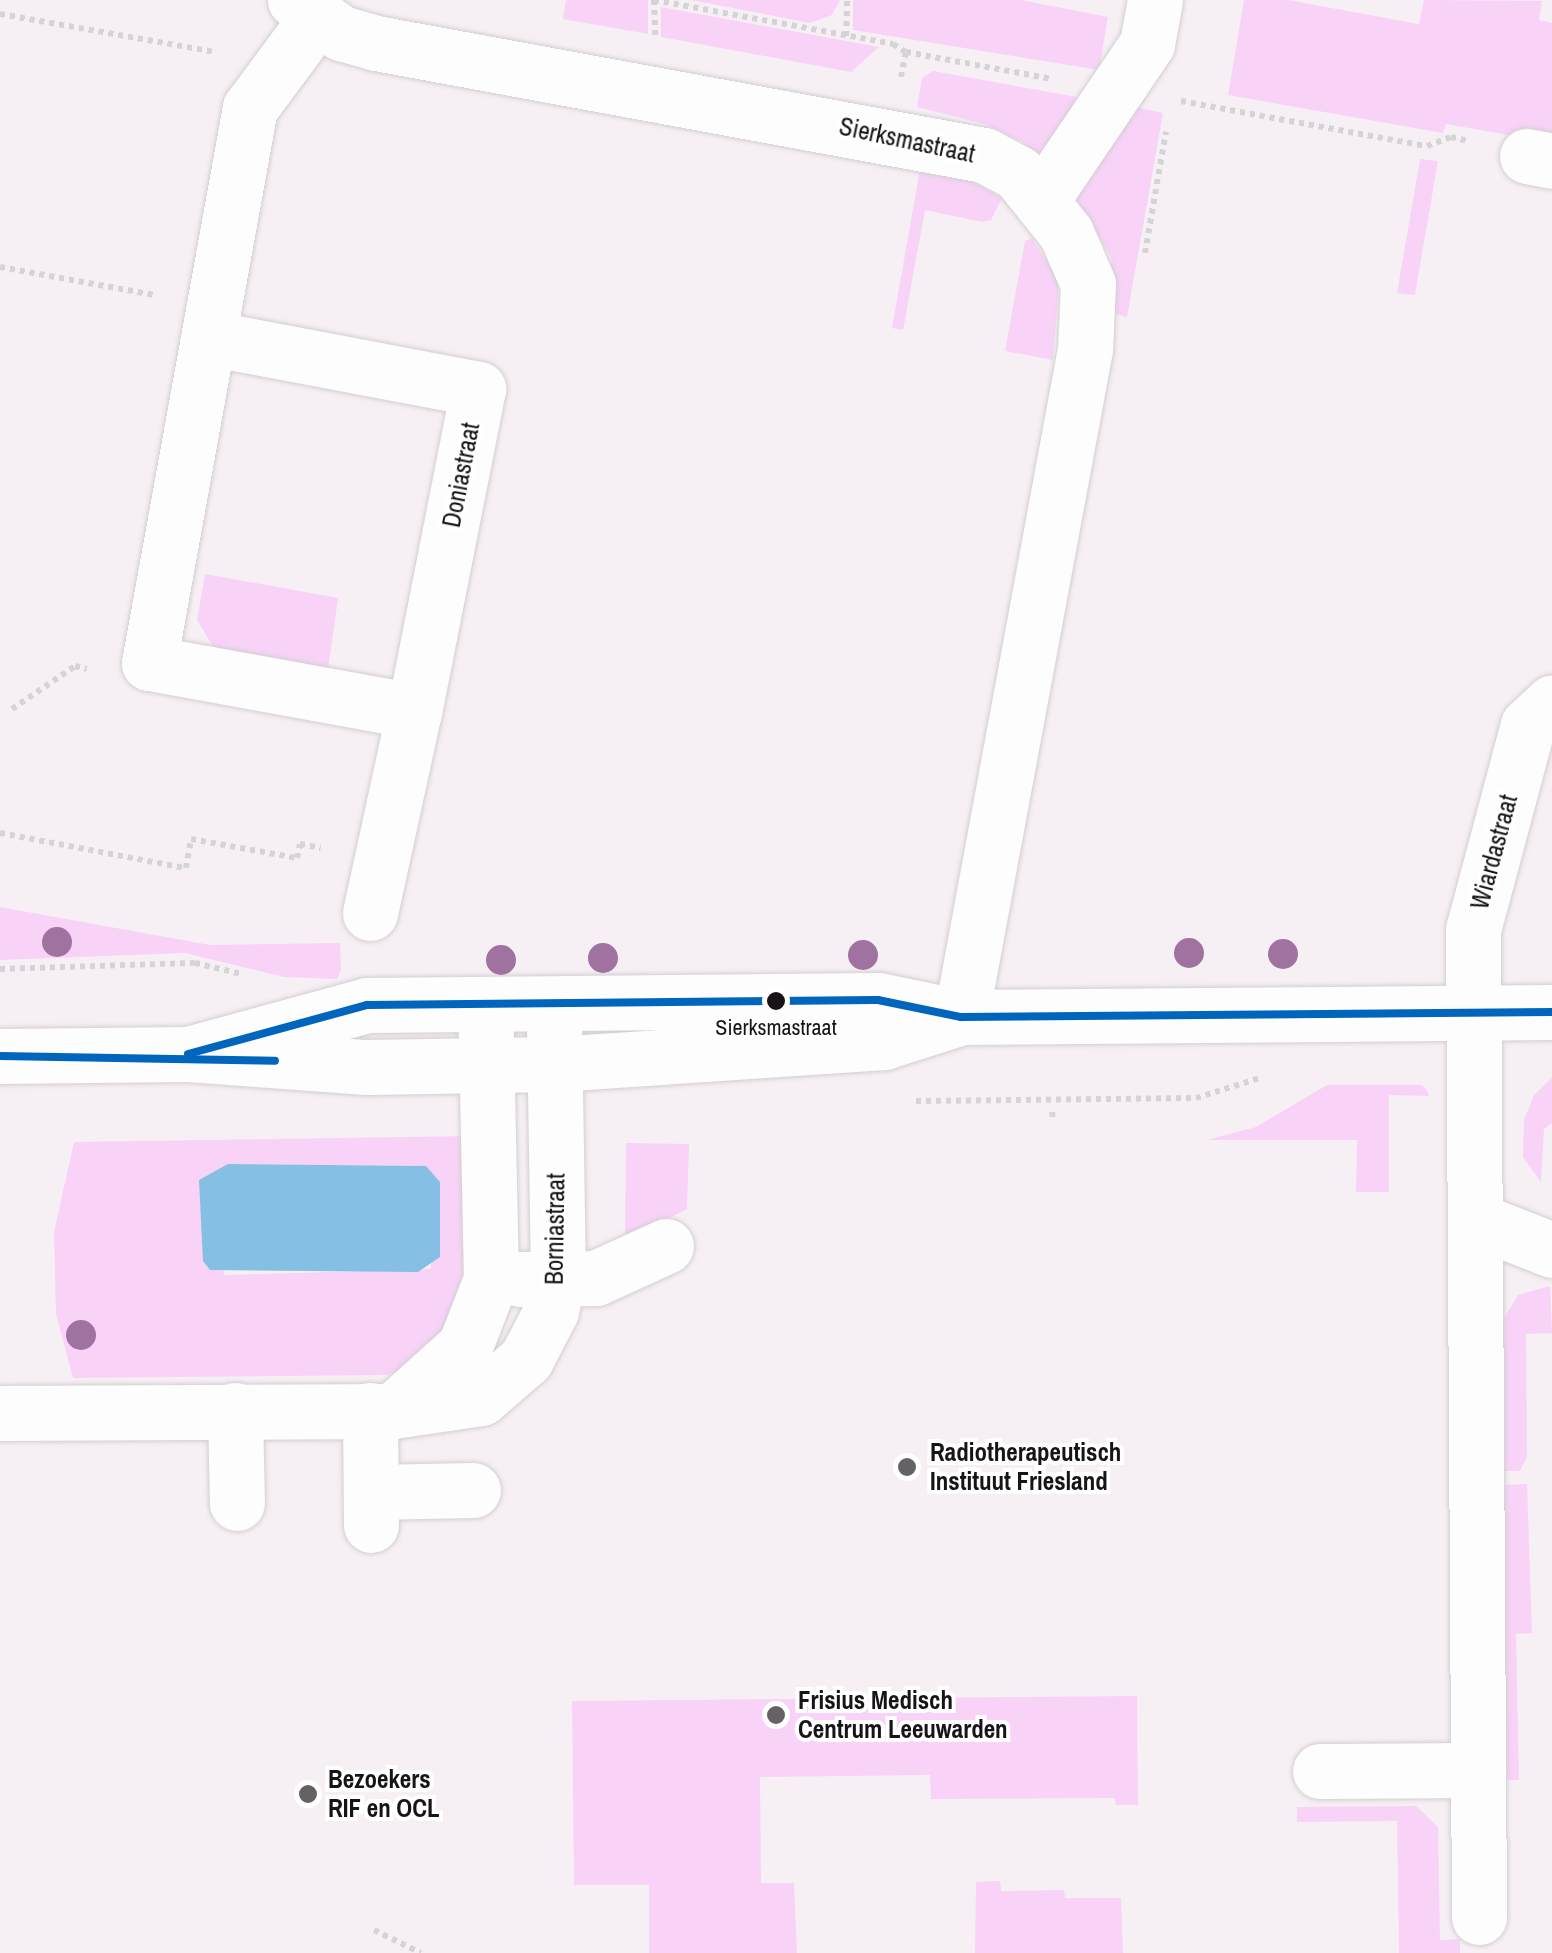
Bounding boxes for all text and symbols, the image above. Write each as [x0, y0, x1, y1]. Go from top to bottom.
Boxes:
street label: Sierksmastraat [836, 111, 978, 169]
street label: Doniastraat [436, 420, 486, 530]
street label: Wiardastraat [1464, 791, 1524, 913]
marker: Sierksmastraat [766, 991, 786, 1011]
place label: Sierksmastraat [715, 1015, 837, 1041]
street label: Borniastraat [539, 1173, 571, 1285]
place label: Radiotherapeutisch Instituut Friesland [930, 1438, 1121, 1497]
marker: Radiotherapeutisch Instituut Friesland [894, 1454, 920, 1480]
place label: Frisius Medisch Centrum Leeuwarden [798, 1686, 1008, 1745]
marker: Frisius Medisch Centrum Leeuwarden [763, 1702, 789, 1728]
place label: Bezoekers RIF en OCL [328, 1765, 440, 1824]
marker: Bezoekers RIF en OCL [297, 1783, 319, 1805]

